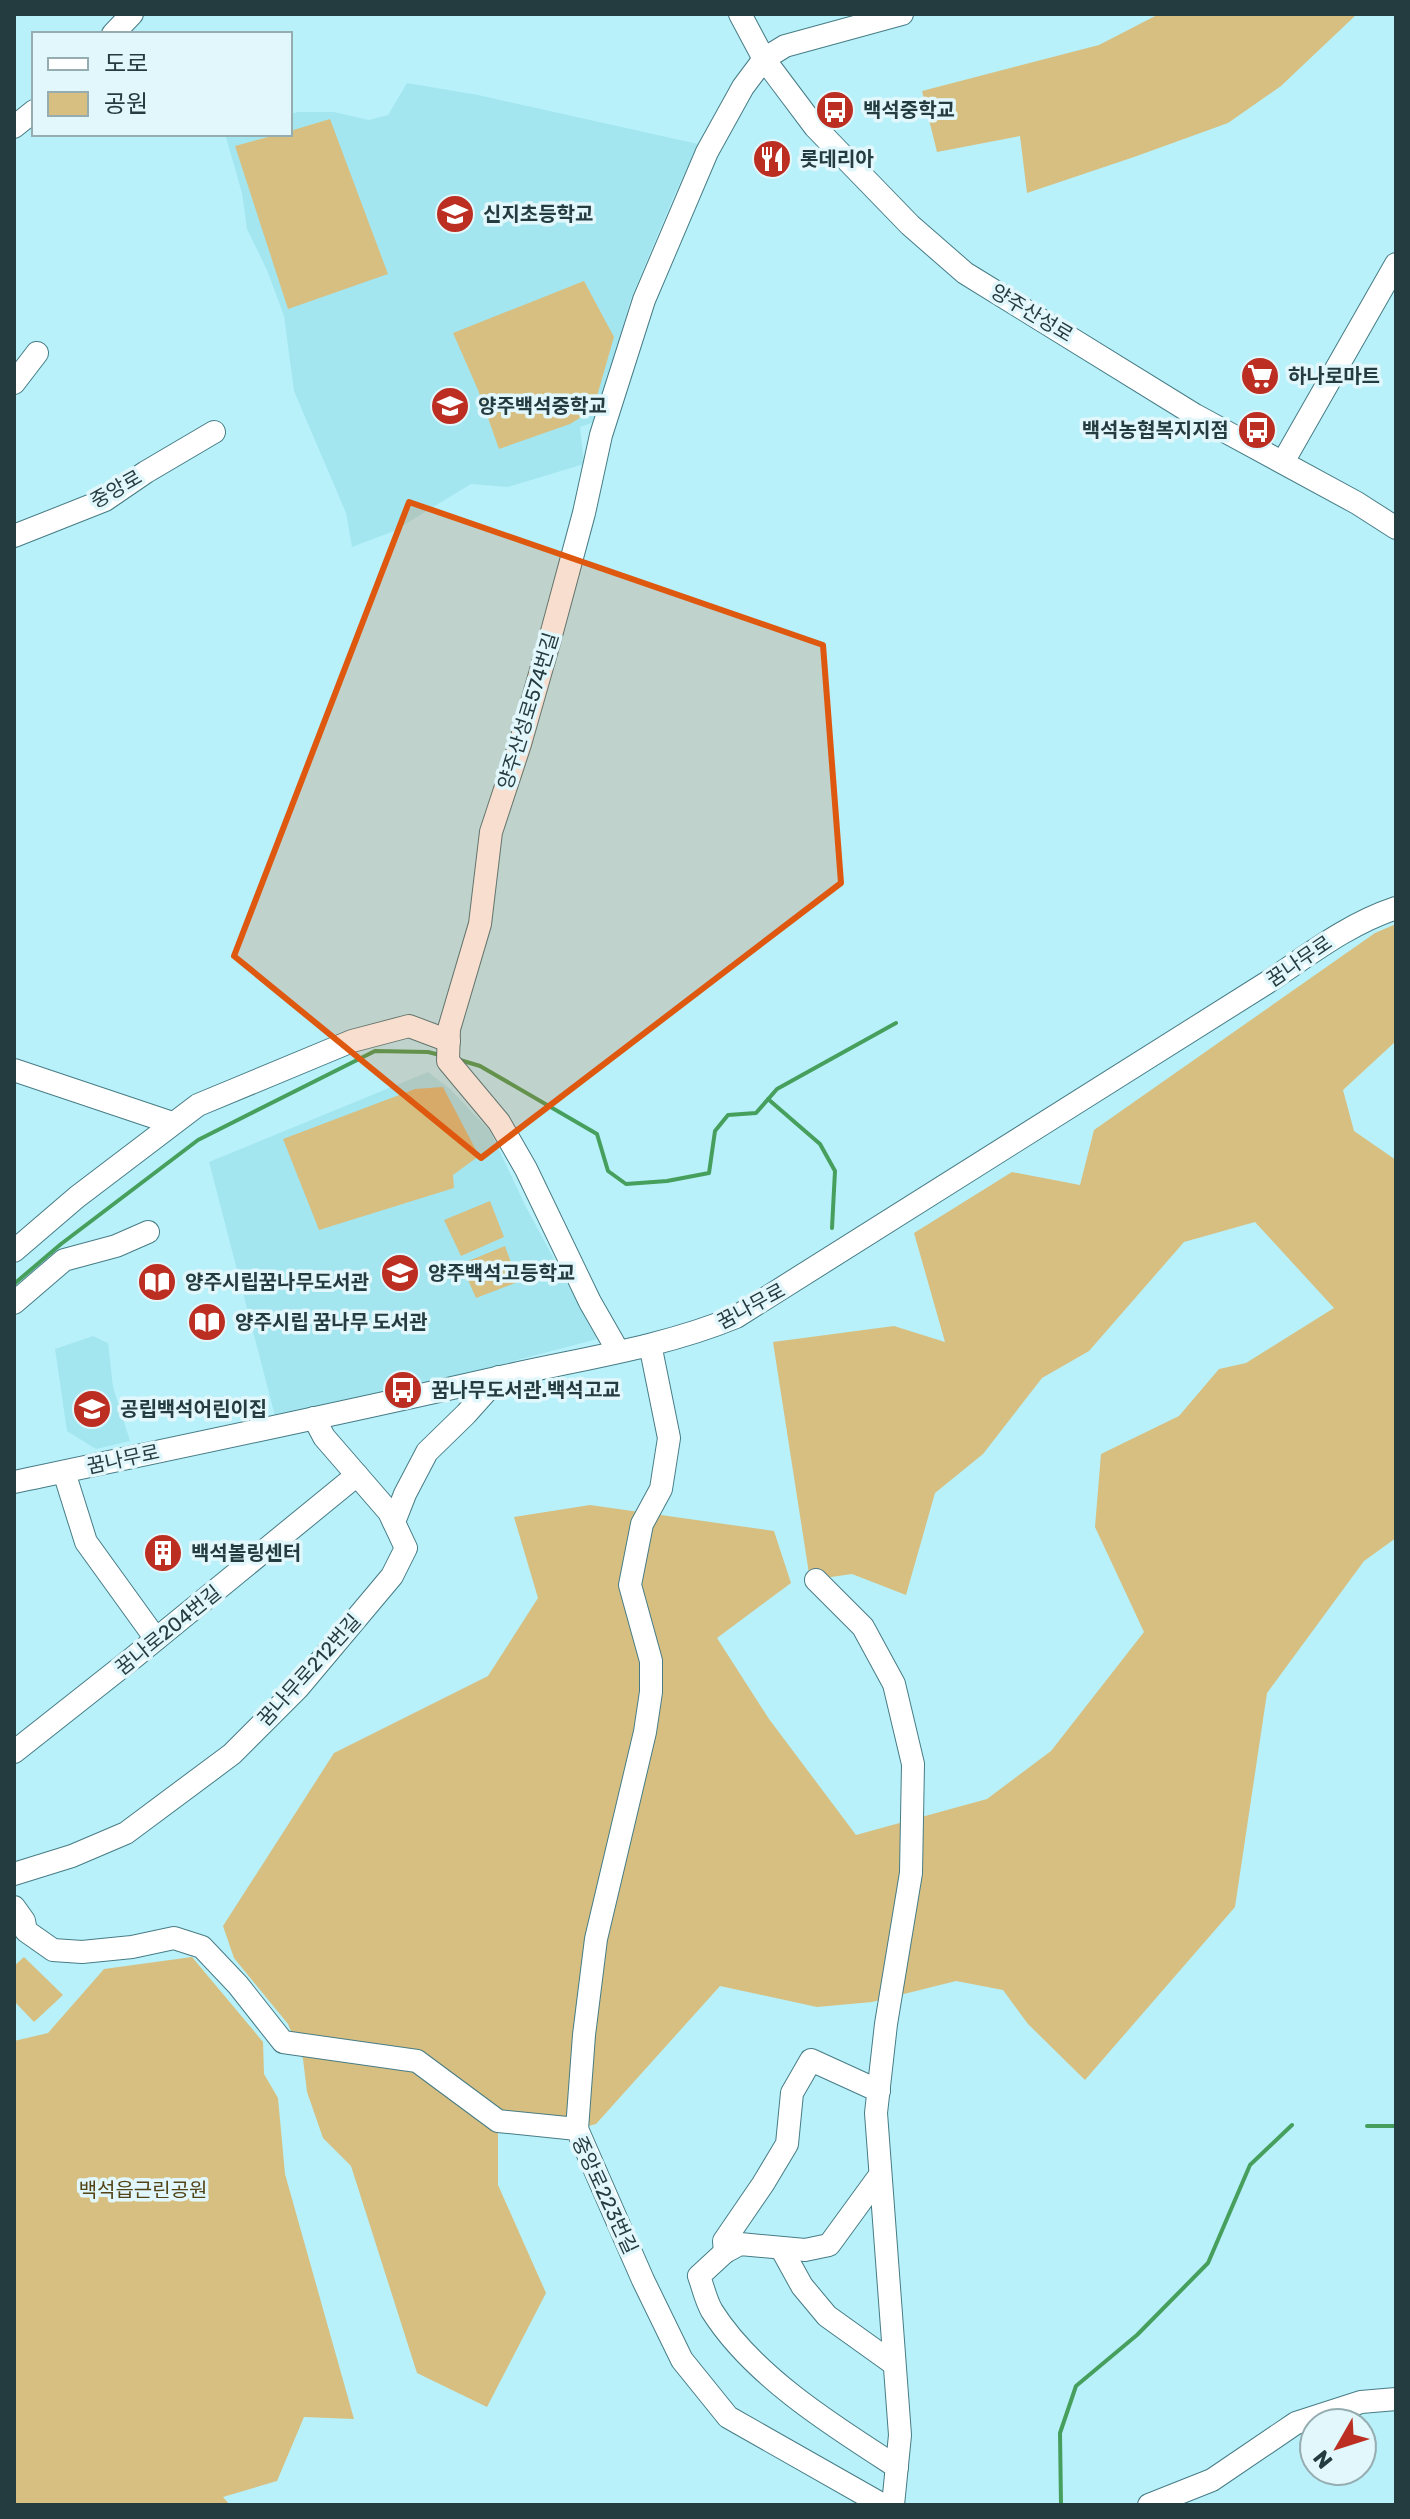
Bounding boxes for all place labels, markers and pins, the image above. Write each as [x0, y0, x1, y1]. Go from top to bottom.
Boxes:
bus stop icon: 백석중학교 [814, 89, 856, 131]
place label: 백석중학교 [863, 98, 955, 122]
restaurant icon: 롯데리아 [751, 138, 793, 180]
place label: 롯데리아 [800, 147, 874, 171]
school or university icon: 신지초등학교 [434, 193, 476, 235]
place label: 신지초등학교 [483, 202, 593, 226]
supermarket icon: 하나로마트 [1239, 355, 1281, 397]
place label: 하나로마트 [1288, 364, 1380, 388]
school or university icon: 양주백석중학교 [429, 385, 471, 427]
place label: 양주백석중학교 [478, 394, 607, 418]
bus stop icon: 백석농협복지지점 [1236, 409, 1278, 451]
place label: 백석농협복지지점 [1082, 418, 1229, 442]
school or university icon: 양주백석고등학교 [379, 1252, 421, 1294]
library icon: 양주시립꿈나무도서관 [136, 1261, 178, 1303]
place label: 양주백석고등학교 [428, 1261, 575, 1285]
place label: 양주시립꿈나무도서관 [185, 1270, 370, 1294]
library icon: 양주시립 꿈나무 도서관 [186, 1301, 228, 1343]
place label: 양주시립 꿈나무 도서관 [235, 1310, 428, 1334]
bus stop icon: 꿈나무도서관.백석고교 [382, 1369, 424, 1411]
place label: 꿈나무도서관.백석고교 [431, 1378, 621, 1402]
school or university icon: 공립백석어린이집 [71, 1388, 113, 1430]
place label: 공립백석어린이집 [120, 1397, 267, 1421]
building icon: 백석볼링센터 [142, 1532, 184, 1574]
place label: 백석볼링센터 [191, 1541, 301, 1565]

